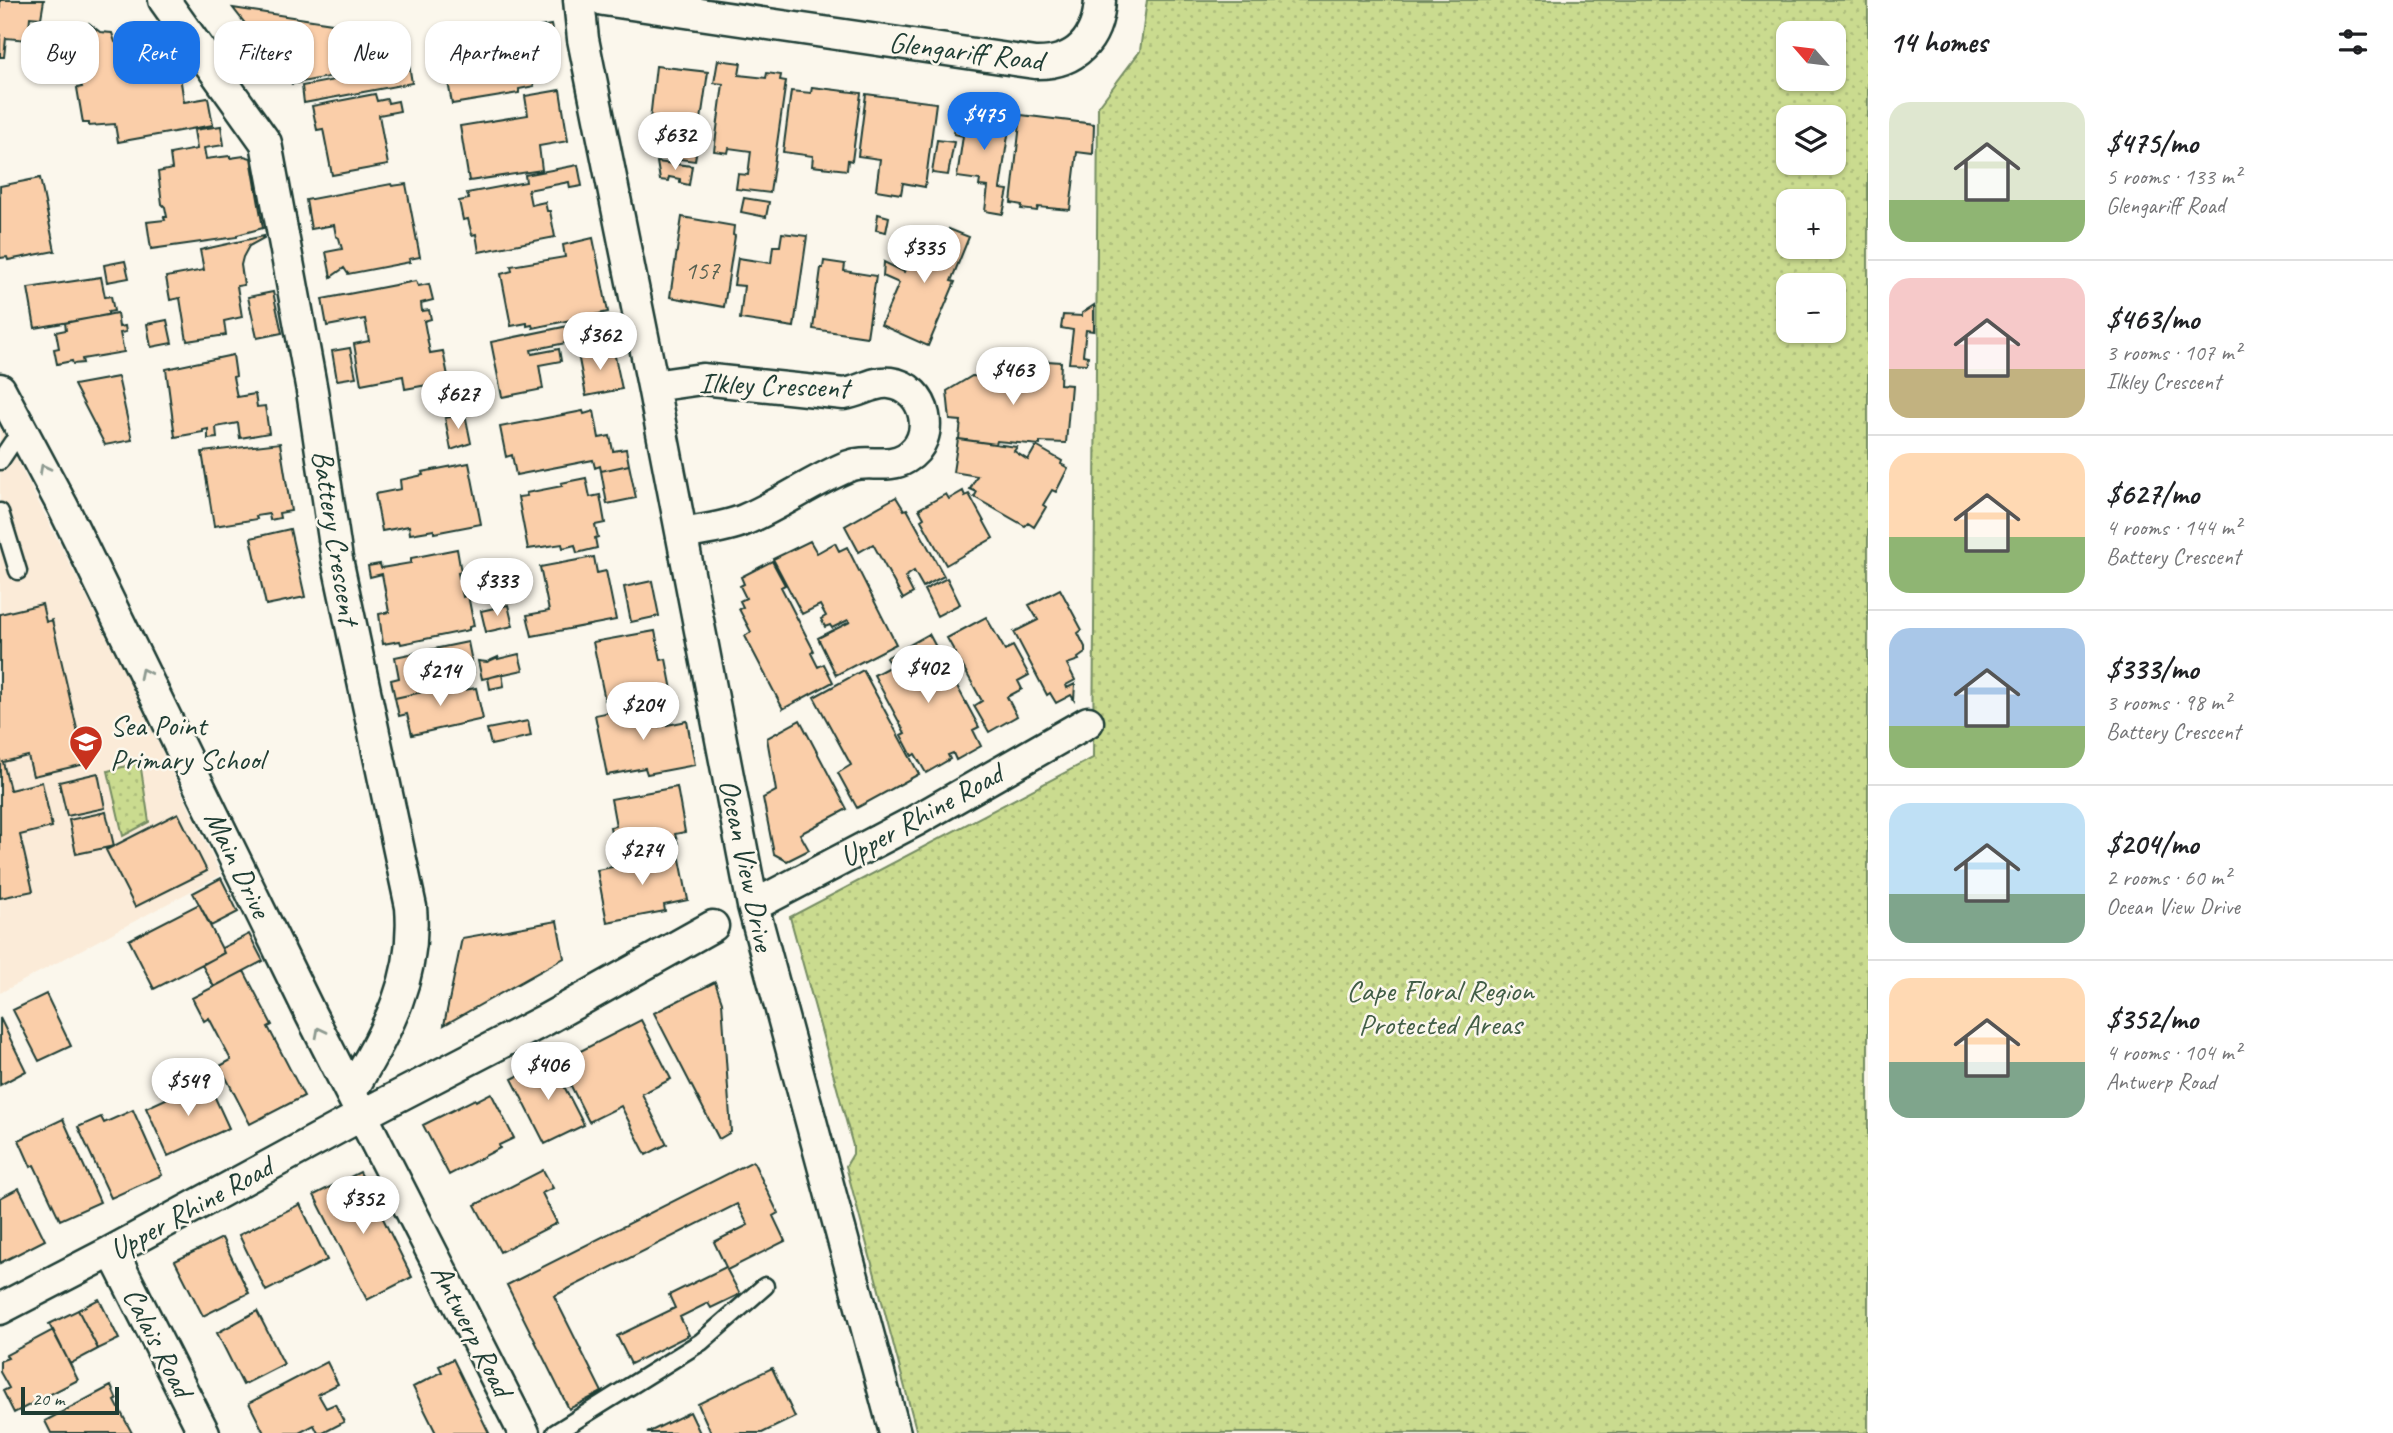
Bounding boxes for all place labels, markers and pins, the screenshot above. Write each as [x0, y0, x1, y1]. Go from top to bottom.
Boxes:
pin: $475 [943, 92, 1025, 152]
pin: $632 [634, 113, 716, 172]
pin: $335 [883, 226, 965, 285]
pin: $362 [559, 312, 641, 372]
pin: $463 [972, 348, 1054, 407]
pin: $627 [417, 372, 499, 431]
pin: $333 [456, 558, 538, 618]
pin: $402 [887, 646, 969, 705]
pin: $214 [399, 648, 481, 708]
pin: $204 [602, 682, 684, 742]
place label: Sea Point Primary School [110, 706, 269, 778]
school or university icon: Sea Point Primary School [67, 723, 105, 772]
pin: $274 [601, 828, 683, 887]
pin: $406 [507, 1042, 589, 1102]
pin: $549 [147, 1058, 229, 1118]
pin: $352 [322, 1176, 404, 1236]

